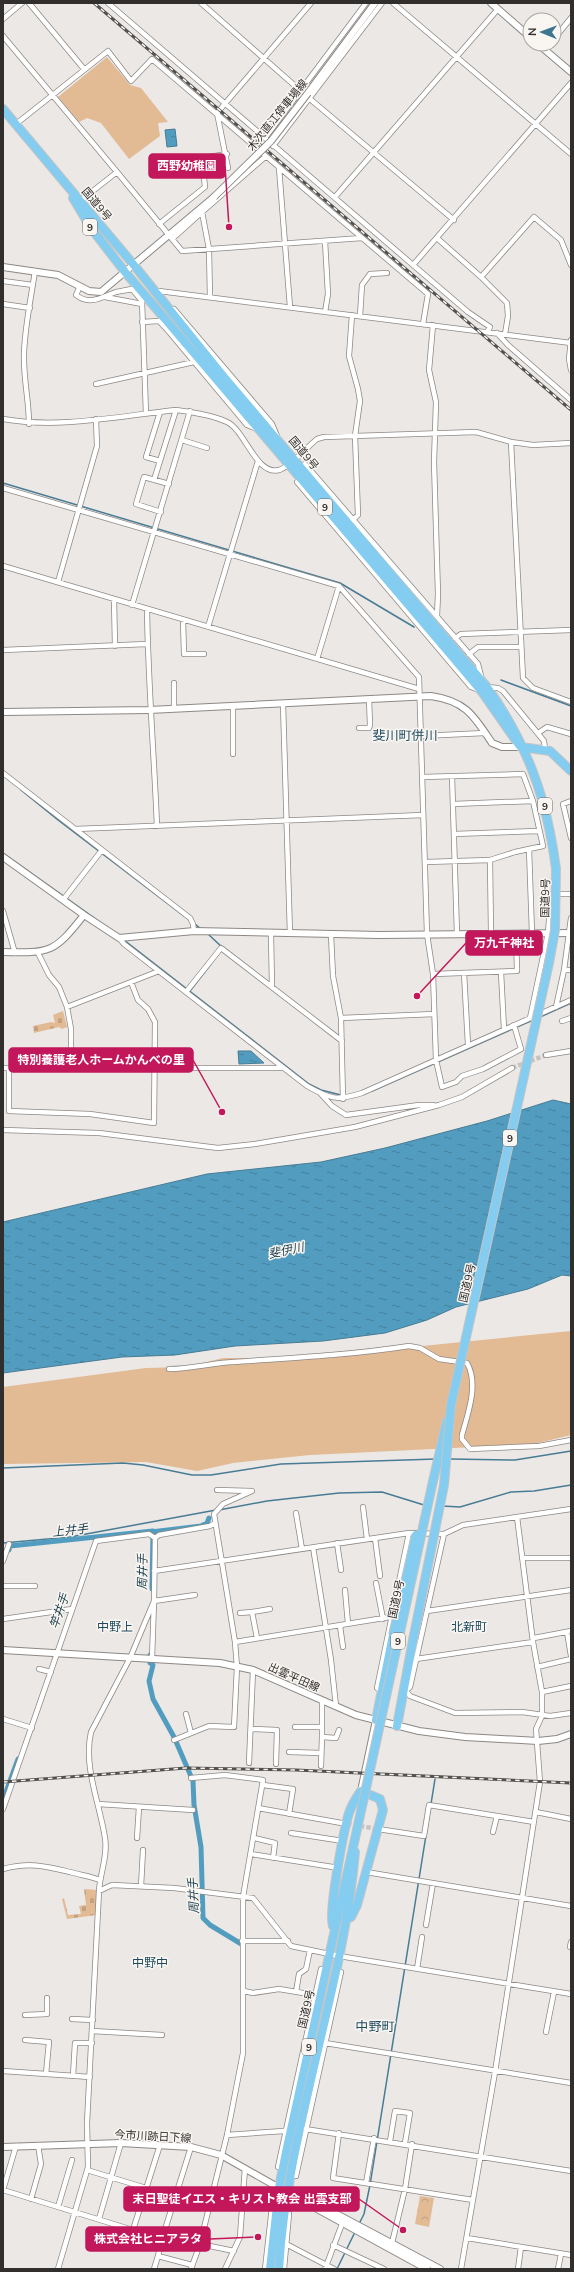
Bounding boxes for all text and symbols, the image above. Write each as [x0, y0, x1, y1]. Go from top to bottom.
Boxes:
north arrow [522, 12, 562, 52]
text: N [525, 28, 539, 36]
street label: 木次直江停車場線 [244, 76, 310, 154]
callout: 西野幼稚園 [149, 154, 225, 178]
text: 西野幼稚園 [157, 158, 217, 173]
street label: 国道9号 [79, 184, 115, 224]
road number: 9 [83, 219, 97, 235]
street label: 国道9号 [286, 433, 322, 473]
road number: 9 [318, 499, 332, 515]
district label: 斐川町併川 [372, 727, 438, 743]
road number: 9 [538, 798, 552, 814]
street label: 国道9号 [538, 878, 552, 918]
callout: 万九千神社 [466, 931, 542, 955]
text: 万九千神社 [474, 935, 534, 950]
callout: 特別養護老人ホームかんべの里 [9, 1048, 193, 1072]
text: 特別養護老人ホームかんべの里 [17, 1052, 185, 1067]
road number: 9 [503, 1130, 517, 1146]
water label: 斐伊川 [267, 1239, 307, 1261]
street label: 国道9号 [456, 1262, 478, 1304]
water label: 上井手 [51, 1521, 90, 1539]
water label: 周井手 [134, 1553, 150, 1590]
street label: 国道9号 [385, 1578, 407, 1620]
water label: 竿井手 [46, 1591, 72, 1630]
district label: 中野上 [97, 1619, 133, 1634]
district label: 北新町 [451, 1619, 487, 1634]
road number: 9 [391, 1633, 405, 1649]
street label: 出雲平田線 [266, 1659, 322, 1695]
water label: 周井手 [185, 1877, 201, 1914]
district label: 中野中 [132, 1955, 168, 1970]
street label: 国道9号 [295, 1988, 317, 2030]
district label: 中野町 [355, 2018, 395, 2034]
road number: 9 [302, 2039, 316, 2055]
street label: 今市川跡日下線 [114, 2127, 192, 2145]
callout: 末日聖徒イエス・キリスト教会 出雲支部 [124, 2187, 359, 2211]
text: 末日聖徒イエス・キリスト教会 出雲支部 [132, 2191, 352, 2206]
callout: 株式会社ヒニアラタ [86, 2227, 210, 2251]
text: 株式会社ヒニアラタ [94, 2231, 202, 2246]

